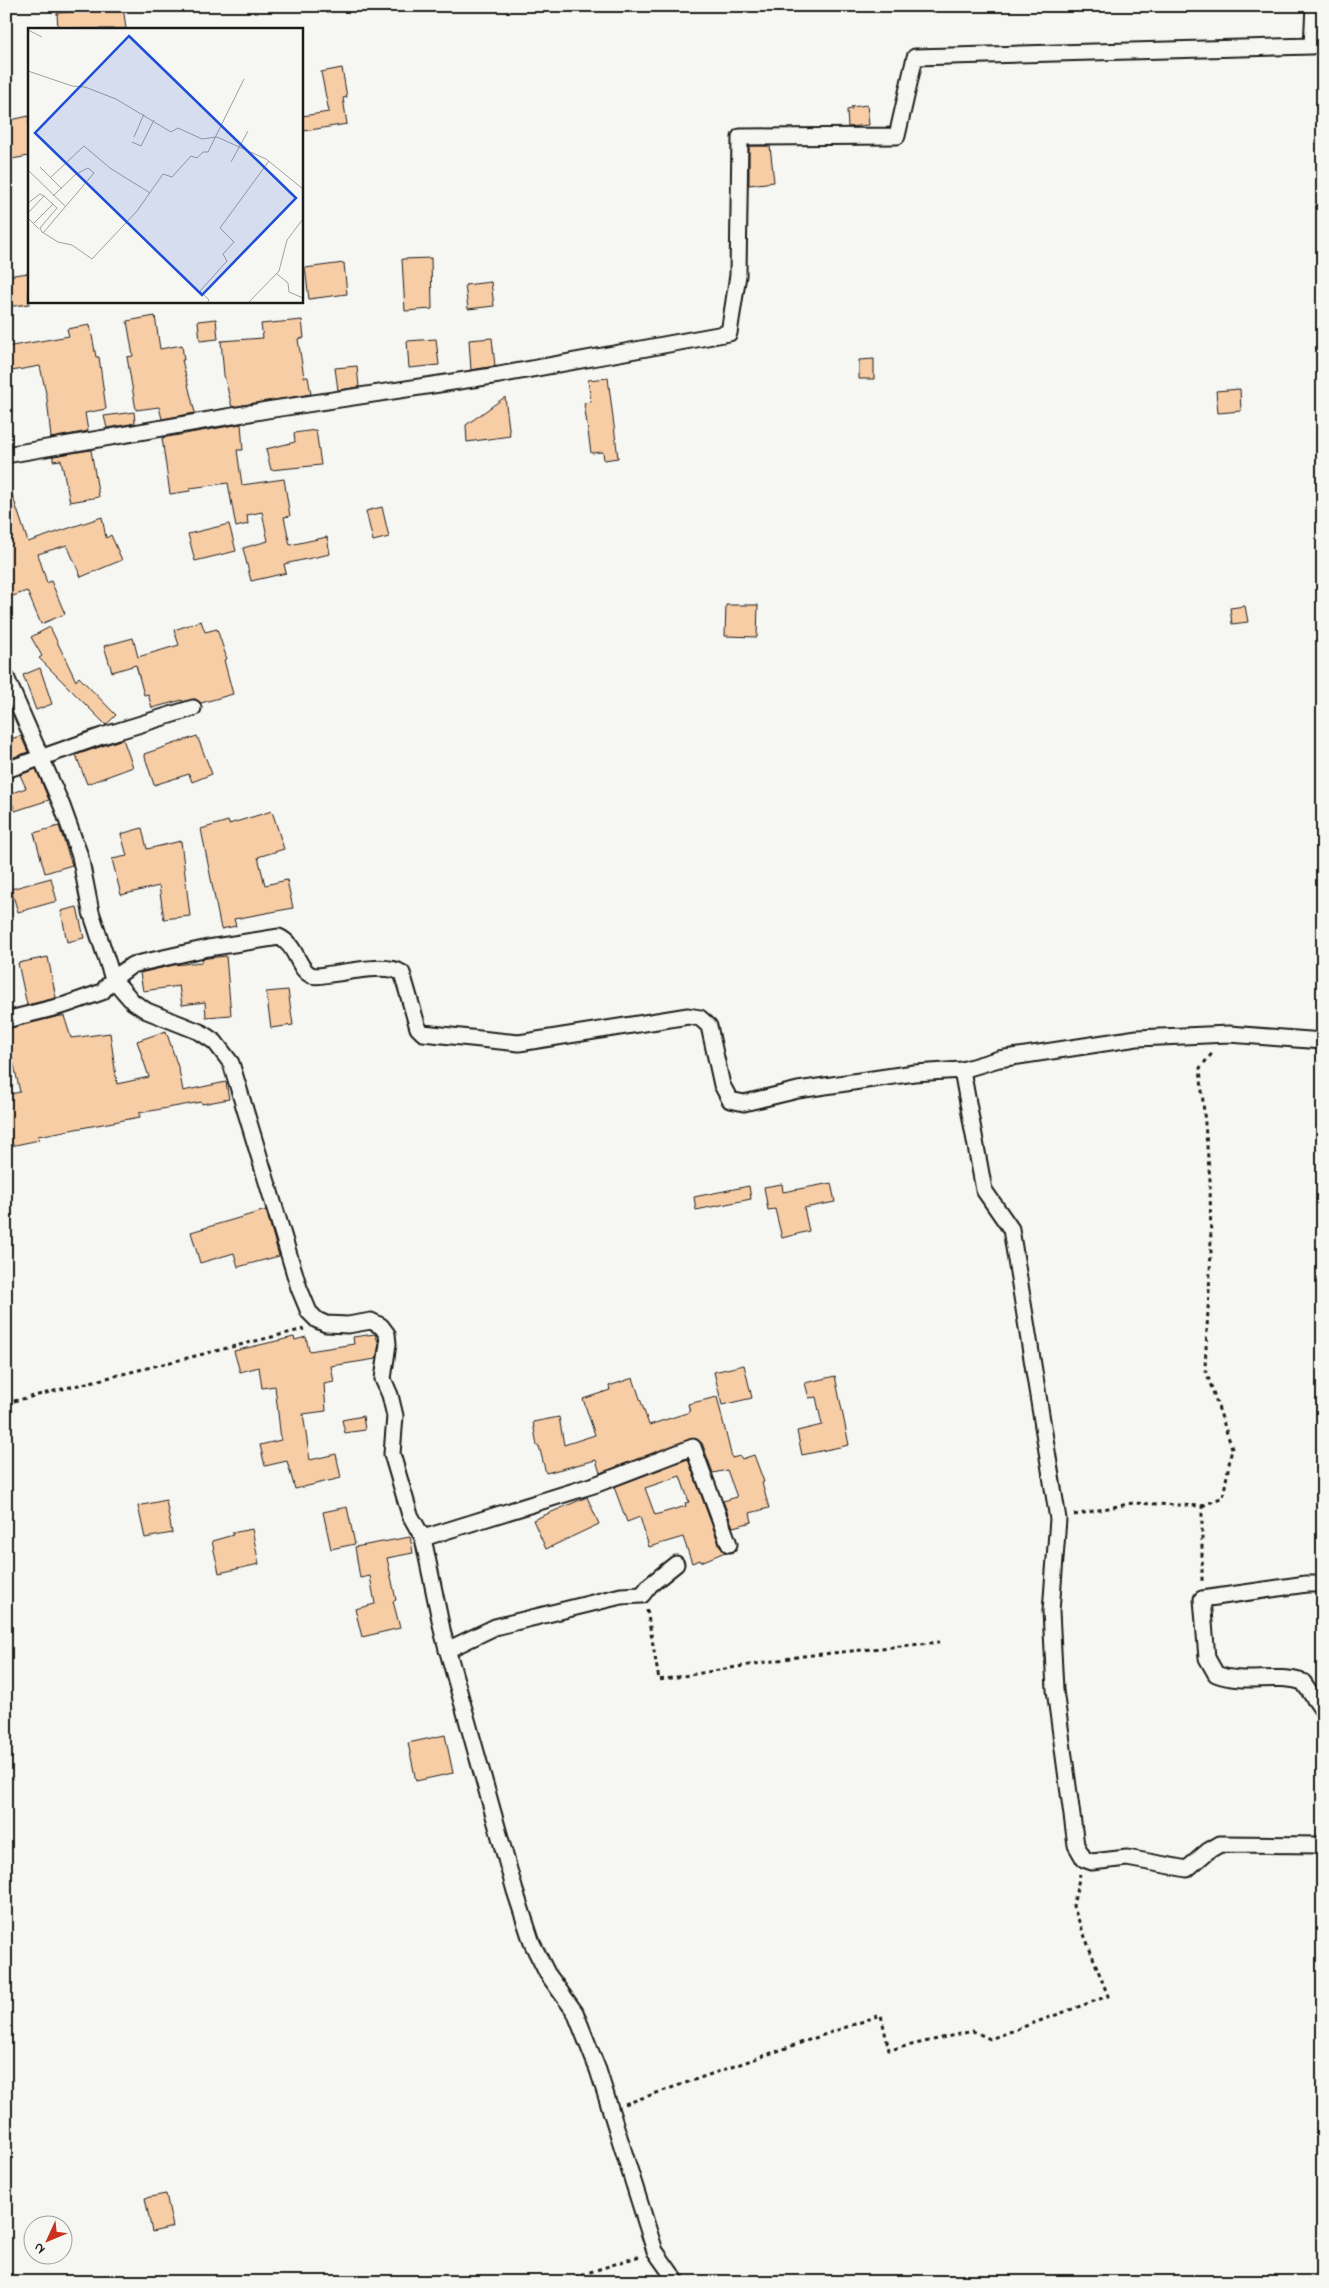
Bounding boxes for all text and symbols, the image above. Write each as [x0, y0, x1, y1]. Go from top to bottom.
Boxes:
inset map [28, 28, 302, 302]
north arrow [22, 2216, 72, 2266]
text: N [29, 2237, 51, 2259]

